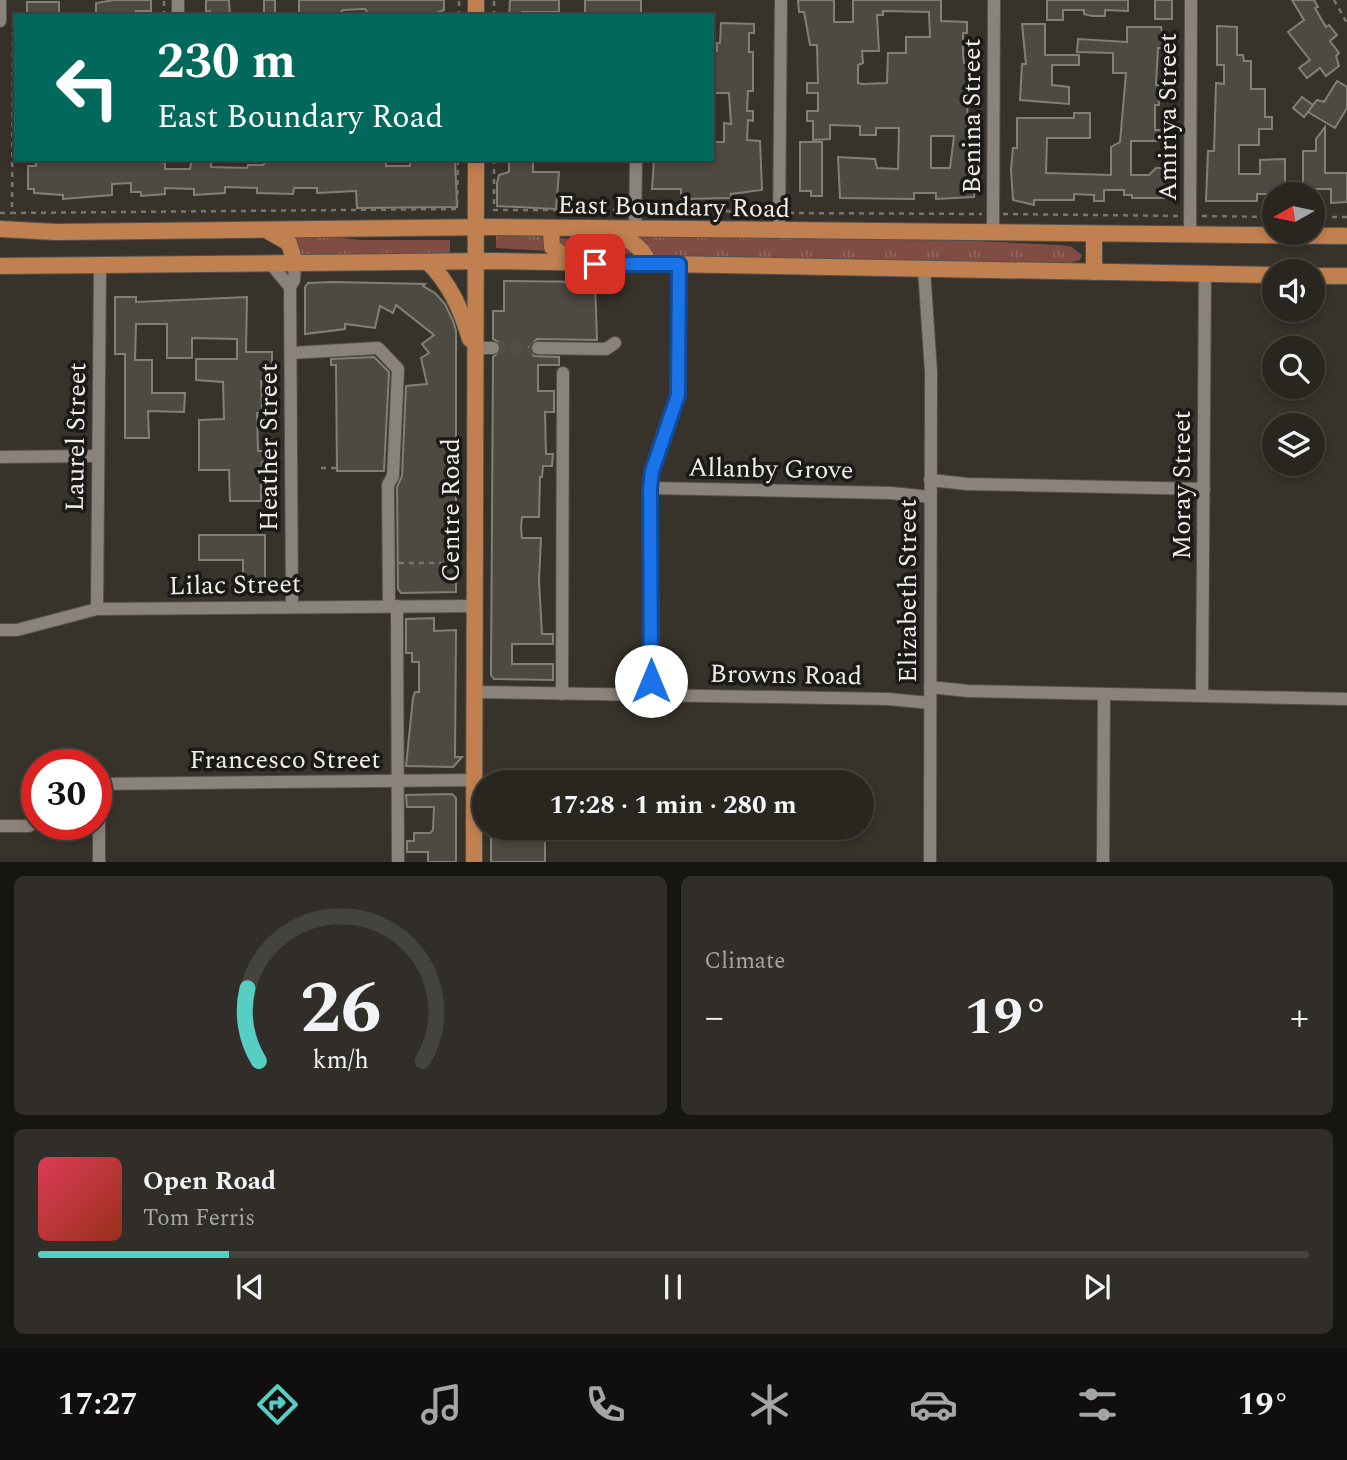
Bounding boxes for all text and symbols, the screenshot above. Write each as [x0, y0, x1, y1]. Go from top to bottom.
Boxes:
text: 230 m [157, 25, 296, 100]
street label: Amiriya Street [1148, 33, 1188, 201]
street label: Benina Street [952, 38, 992, 194]
icon: left [42, 42, 133, 133]
text: East Boundary Road [157, 93, 443, 142]
north arrow [1262, 182, 1325, 245]
map controls [1262, 182, 1325, 476]
street label: East Boundary Road [557, 185, 791, 229]
pin [565, 234, 625, 294]
icon: arrive [576, 245, 614, 283]
button: sound [1262, 259, 1325, 322]
button: search [1262, 336, 1325, 399]
street label: Laurel Street [55, 362, 97, 512]
street label: Heather Street [249, 363, 289, 531]
street label: Moray Street [1162, 410, 1202, 560]
button: layers [1262, 413, 1325, 476]
street label: Centre Road [431, 438, 471, 582]
street label: Allanby Grove [688, 448, 854, 490]
street label: Elizabeth Street [888, 499, 928, 683]
street label: Lilac Street [169, 564, 301, 606]
position arrow [614, 644, 688, 718]
street label: Browns Road [709, 654, 863, 696]
street label: Francesco Street [189, 740, 381, 780]
speed limit sign: 30 [21, 749, 112, 840]
text: 17:28 · 1 min · 280 m [549, 785, 797, 825]
text: Climate [705, 944, 785, 979]
text: 26 [299, 955, 381, 1066]
text: 19° [965, 978, 1049, 1057]
text: − [705, 989, 724, 1047]
text: + [1290, 989, 1309, 1047]
text: km/h [312, 1042, 368, 1080]
text: Open Road [143, 1161, 276, 1201]
text: Tom Ferris [143, 1201, 255, 1236]
icon: previous [231, 1268, 269, 1306]
icon: pause [654, 1268, 692, 1306]
icon: next [1078, 1268, 1116, 1306]
text: 17:27 [58, 1380, 138, 1429]
icon: directions [253, 1380, 302, 1429]
icon: music [417, 1380, 466, 1429]
icon: phone [581, 1380, 630, 1429]
icon: climate [745, 1380, 794, 1429]
icon: car [909, 1380, 958, 1429]
icon: filters [1073, 1380, 1122, 1429]
text: 19° [1237, 1380, 1289, 1429]

